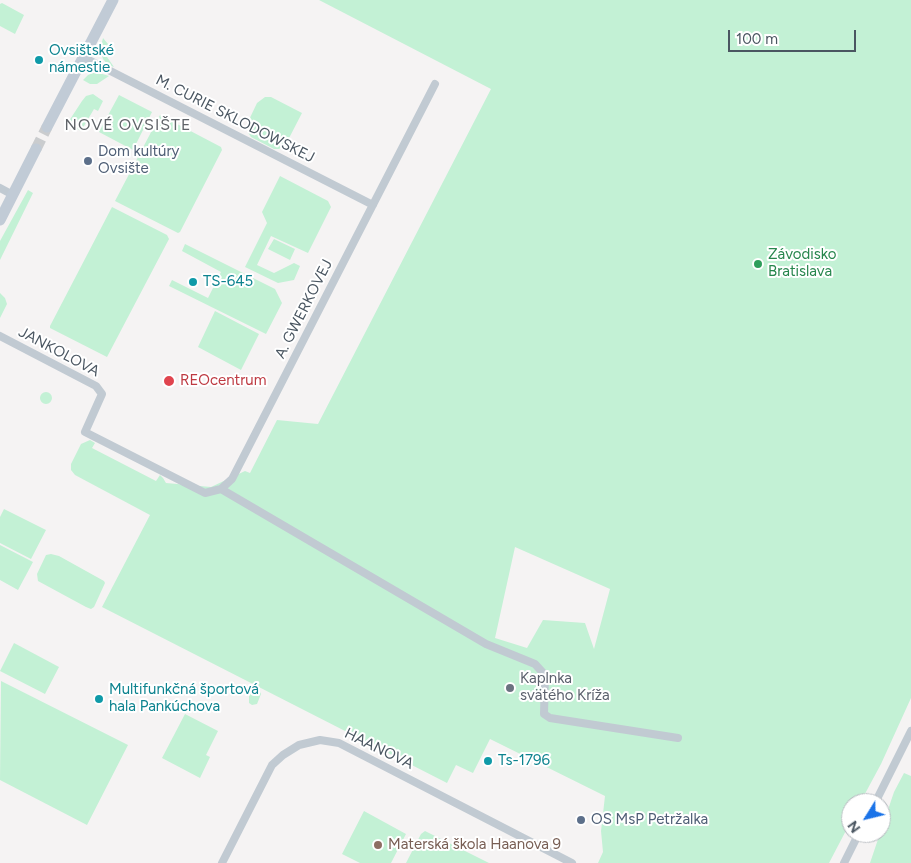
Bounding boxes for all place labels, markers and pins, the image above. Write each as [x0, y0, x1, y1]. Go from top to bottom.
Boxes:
place label: Ovsištské námestie [49, 42, 114, 77]
marker: Ovsištské námestie [33, 54, 45, 66]
place label: Dom kultúry Ovsište [98, 143, 179, 178]
marker: Dom kultúry Ovsište [82, 155, 94, 167]
place label: Závodisko Bratislava [768, 246, 837, 281]
marker: Závodisko Bratislava [752, 258, 764, 270]
place label: TS-645 [203, 273, 253, 291]
marker: TS-645 [187, 276, 199, 288]
place label: REOcentrum [180, 372, 266, 390]
marker: REOcentrum [162, 374, 176, 388]
place label: Kaplnka svätého Kríža [520, 670, 610, 705]
place label: Multifunkčná športová hala Pankúchova [109, 681, 259, 716]
marker: Kaplnka svätého Kríža [504, 682, 516, 694]
marker: Multifunkčná športová hala Pankúchova [93, 693, 105, 705]
place label: Ts-1796 [498, 752, 550, 770]
marker: Ts-1796 [482, 755, 494, 767]
place label: OS MsP Petržalka [591, 811, 708, 829]
marker: OS MsP Petržalka [575, 814, 587, 826]
place label: Materská škola Haanova 9 [388, 836, 561, 854]
marker: Materská škola Haanova 9 [372, 839, 384, 851]

